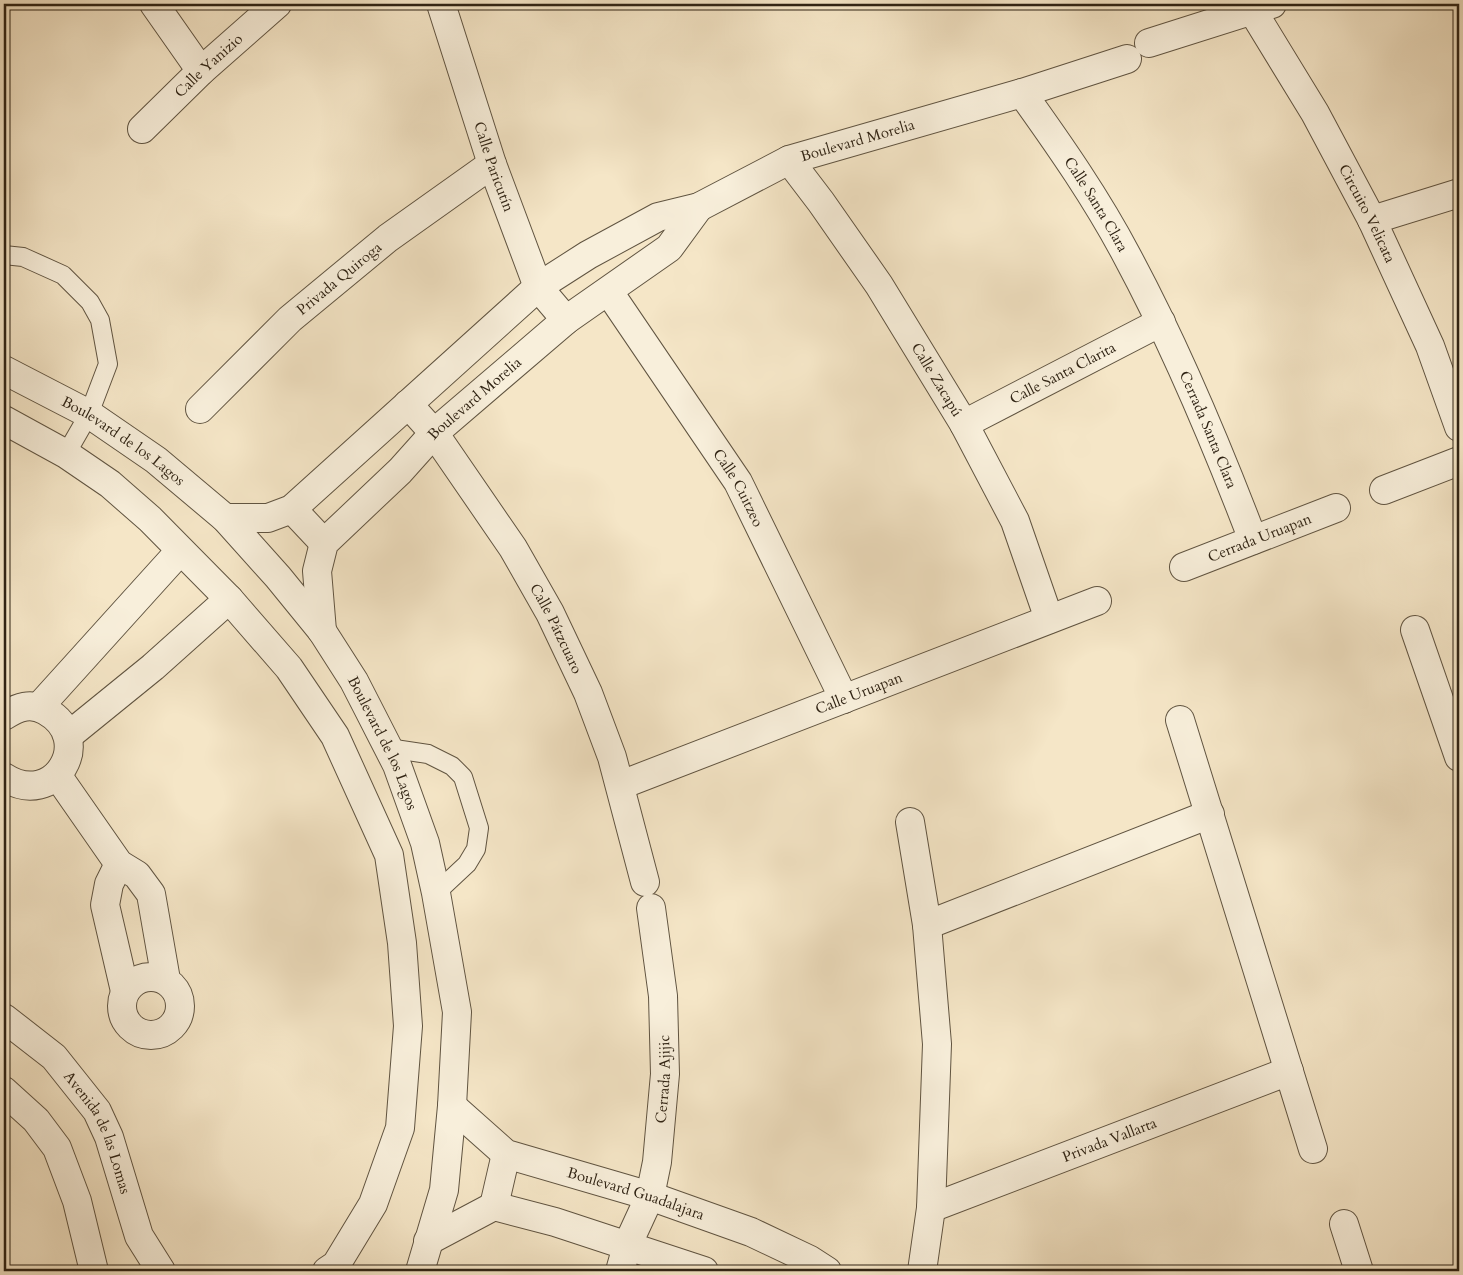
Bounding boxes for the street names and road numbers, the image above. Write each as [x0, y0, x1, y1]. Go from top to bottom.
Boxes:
street label: Calle Yanizio [170, 29, 247, 102]
street label: Boulevard Morelia [798, 114, 917, 166]
street label: Calle Paricutín [469, 119, 519, 215]
street label: Calle Santa Clara [1060, 153, 1133, 256]
street label: Circuito Velicata [1334, 161, 1401, 266]
street label: Privada Quiroga [292, 237, 386, 320]
street label: Calle Santa Clarita [1006, 337, 1120, 409]
street label: Calle Zacapú [907, 339, 967, 420]
street label: Boulevard Morelia [423, 352, 526, 444]
street label: Cerrada Santa Clara [1175, 368, 1242, 492]
street label: Boulevard de los Lagos [58, 392, 189, 490]
street label: Calle Cuitzeo [708, 445, 768, 530]
street label: Cerrada Uruapan [1205, 508, 1315, 567]
street label: Calle Pátzcuaro [525, 580, 587, 677]
street label: Calle Uruapan [812, 667, 906, 719]
street label: Boulevard de los Lagos [343, 673, 422, 813]
street label: Cerrada Ajijic [651, 1034, 675, 1124]
street label: Avenida de las Lomas [59, 1067, 136, 1196]
street label: Privada Vallarta [1059, 1112, 1160, 1167]
street label: Boulevard Guadalajara [565, 1162, 708, 1225]

